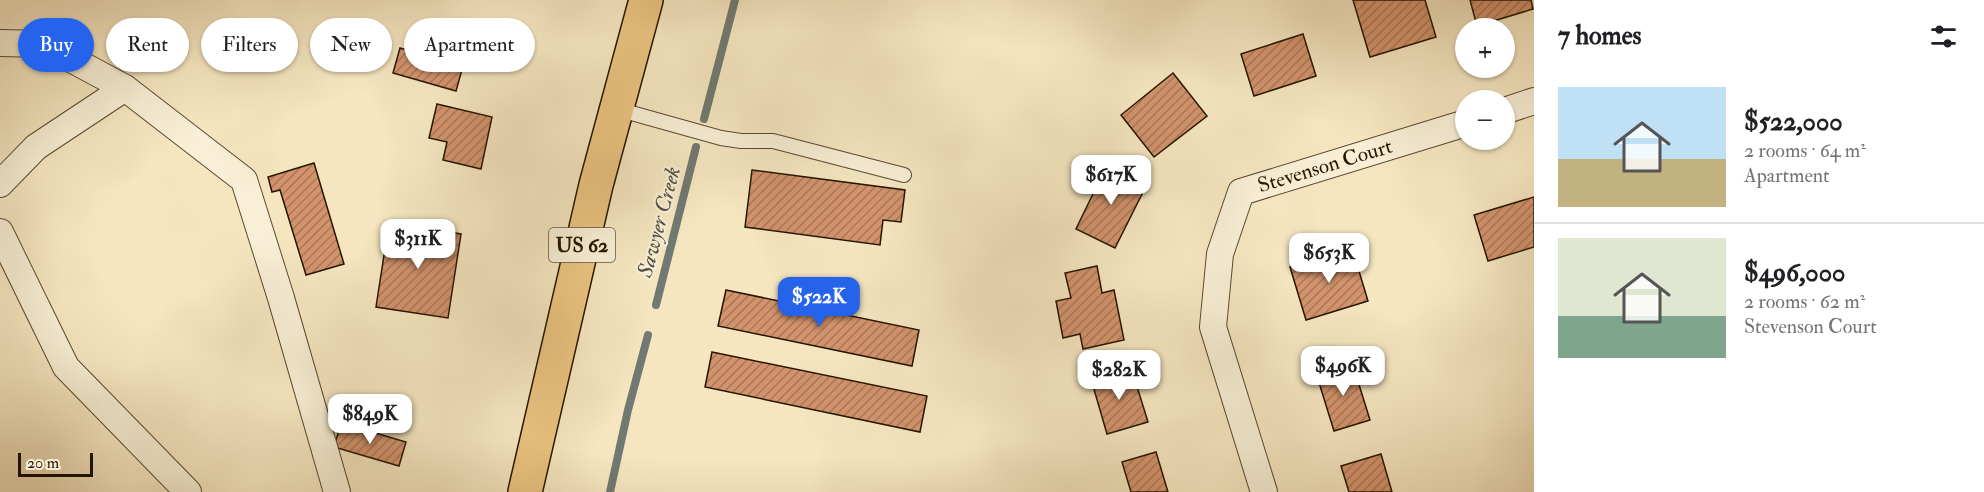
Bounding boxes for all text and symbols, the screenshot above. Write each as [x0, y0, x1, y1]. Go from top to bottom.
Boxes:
chip: Buy [18, 18, 94, 72]
chip: Rent [106, 18, 189, 72]
chip: Filters [201, 18, 298, 72]
chip: New [310, 18, 392, 72]
chip: Apartment [404, 18, 535, 72]
map controls [1455, 18, 1515, 150]
button: + [1455, 18, 1515, 78]
text: 7 homes [1558, 20, 1641, 52]
icon: filters [1927, 20, 1960, 53]
button: − [1455, 90, 1515, 150]
text: $522,000 [1744, 106, 1843, 138]
icon: home [1606, 111, 1678, 183]
street label: Stevenson Court [1254, 133, 1396, 199]
text: 2 rooms · 64 m² [1744, 138, 1866, 163]
pin: $617K [1069, 155, 1153, 206]
text: $617K [1085, 162, 1137, 187]
text: Apartment [1744, 163, 1829, 188]
water label: Sawyer Creek [631, 164, 687, 281]
pin: $311K [376, 219, 460, 270]
text: $311K [394, 226, 442, 251]
road number: US 62 [549, 228, 615, 262]
pin: $653K [1287, 233, 1371, 284]
text: $653K [1303, 240, 1355, 265]
text: $496,000 [1744, 257, 1845, 289]
icon: home [1606, 262, 1678, 334]
pin: $522K [777, 277, 861, 328]
text: $522K [792, 284, 846, 309]
text: 2 rooms · 62 m² [1744, 289, 1865, 314]
text: Stevenson Court [1744, 314, 1877, 339]
pin: $496K [1301, 346, 1385, 397]
pin: $282K [1077, 350, 1161, 401]
text: $496K [1315, 353, 1371, 378]
text: $282K [1092, 357, 1146, 382]
pin: $849K [328, 394, 412, 445]
text: $849K [342, 401, 398, 426]
scale bar [18, 450, 93, 478]
text: 20 m [27, 453, 59, 473]

